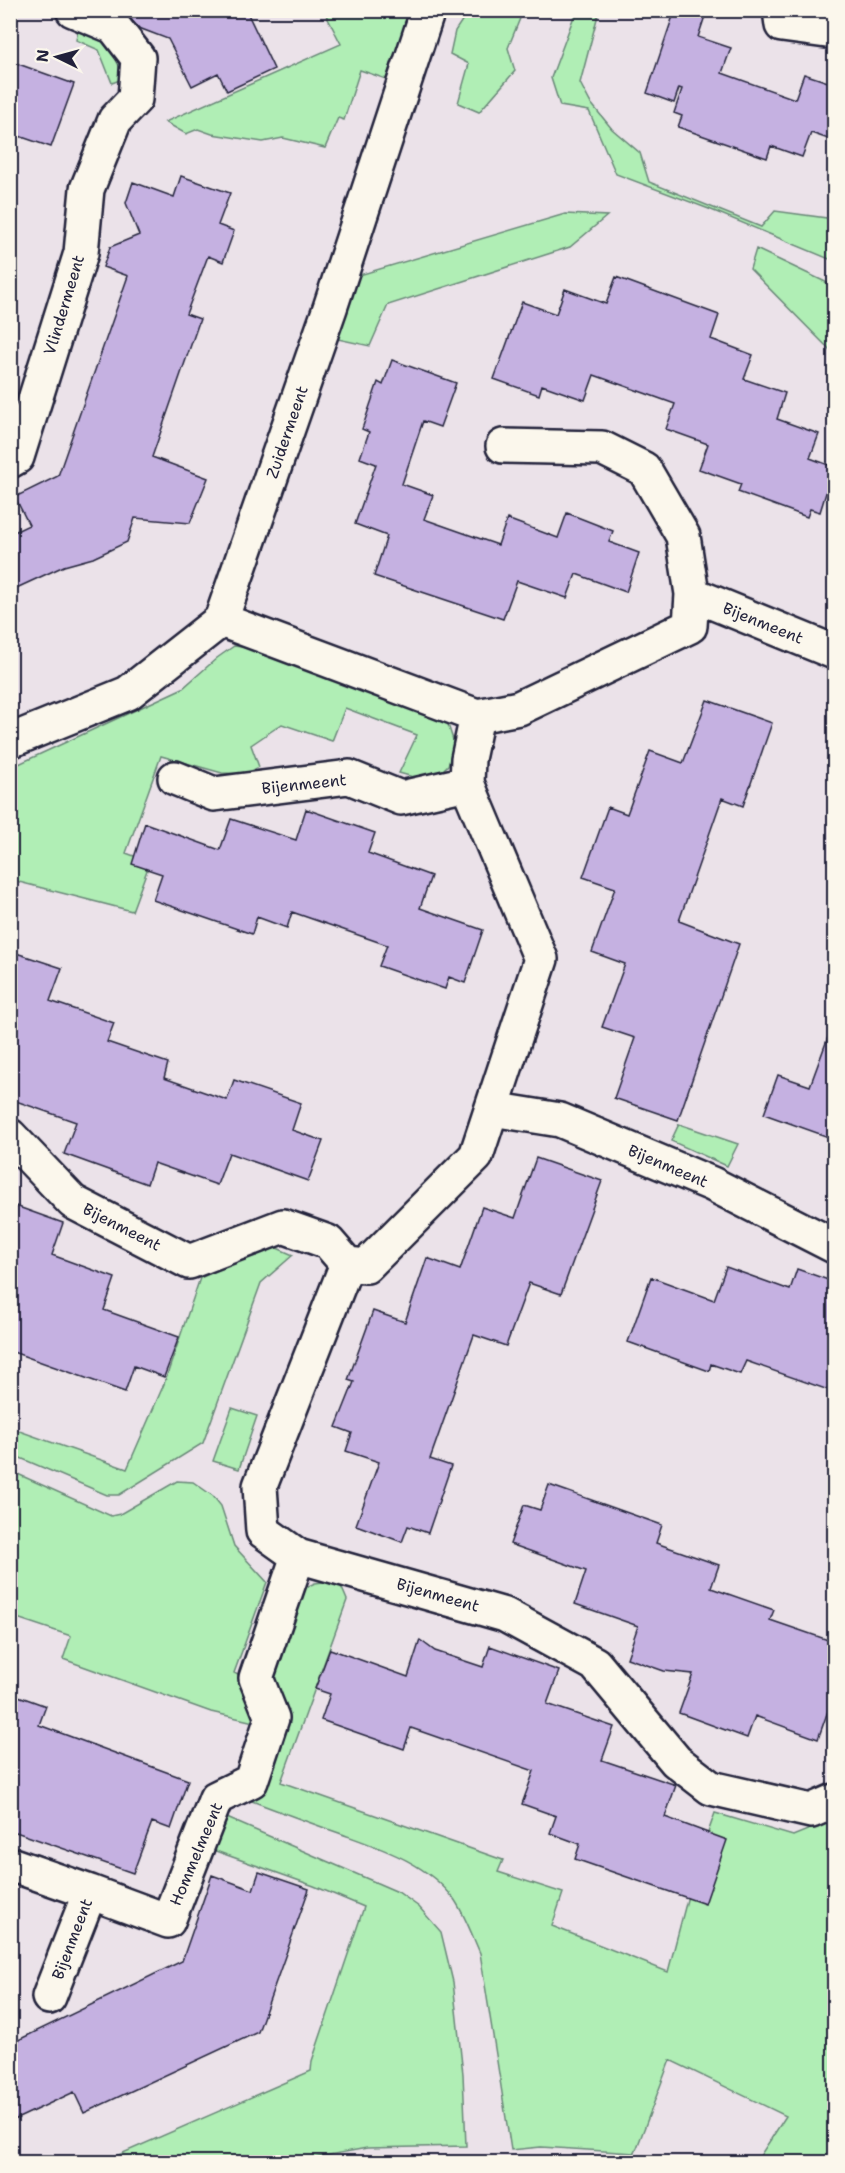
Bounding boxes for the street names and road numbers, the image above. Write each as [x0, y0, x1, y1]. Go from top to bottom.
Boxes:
street label: Vlindermeent [39, 252, 89, 358]
street label: Zuidermeent [261, 383, 313, 481]
street label: Bijenmeent [720, 597, 806, 649]
street label: Bijenmeent [261, 769, 347, 799]
street label: Bijenmeent [625, 1140, 711, 1192]
street label: Bijenmeent [79, 1198, 165, 1256]
street label: Bijenmeent [394, 1573, 482, 1617]
street label: Hommelmeent [165, 1799, 227, 1909]
street label: Bijenmeent [47, 1896, 97, 1982]

